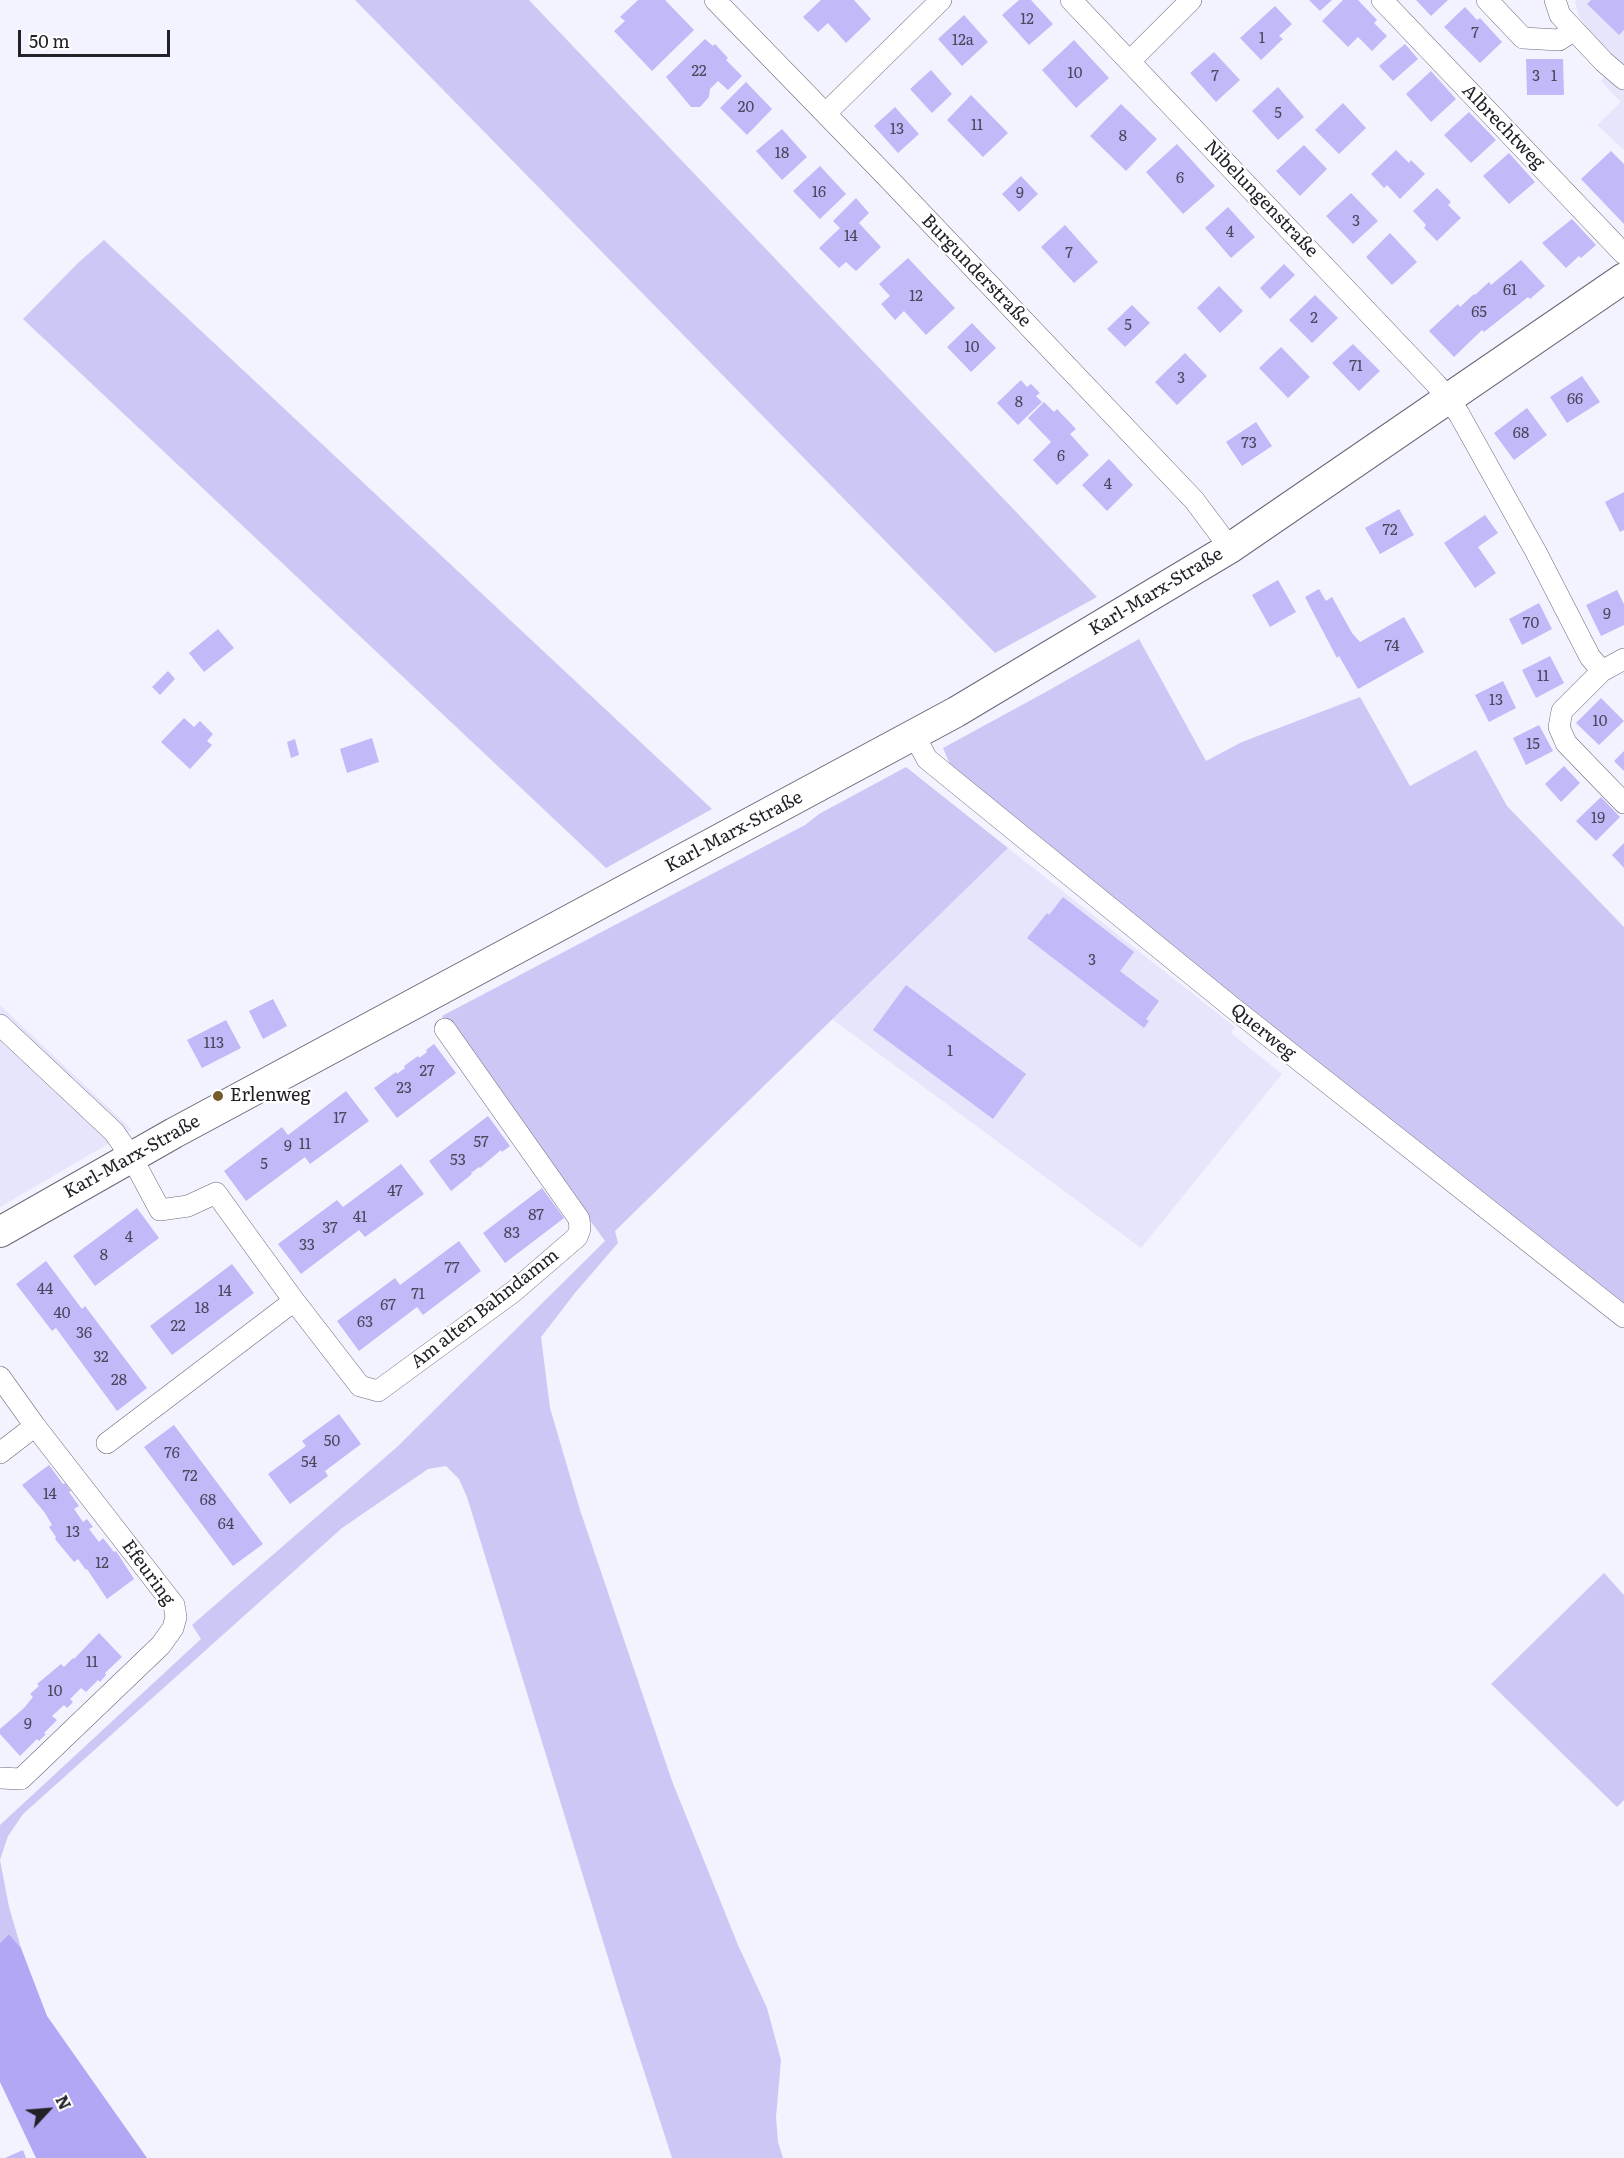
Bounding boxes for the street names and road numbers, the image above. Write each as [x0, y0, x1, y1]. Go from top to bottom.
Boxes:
street label: Albrechtweg [1457, 80, 1549, 174]
street label: Nibelungenstraße [1200, 136, 1322, 262]
street label: Burgunderstraße [917, 210, 1035, 332]
street label: Karl-Marx-Straße [1085, 544, 1227, 640]
street label: Karl-Marx-Straße [662, 787, 806, 877]
street label: Querweg [1226, 999, 1300, 1065]
street label: Karl-Marx-Straße [60, 1111, 204, 1203]
street label: Am alten Bahndamm [407, 1245, 563, 1373]
street label: Efeuring [117, 1536, 179, 1610]

